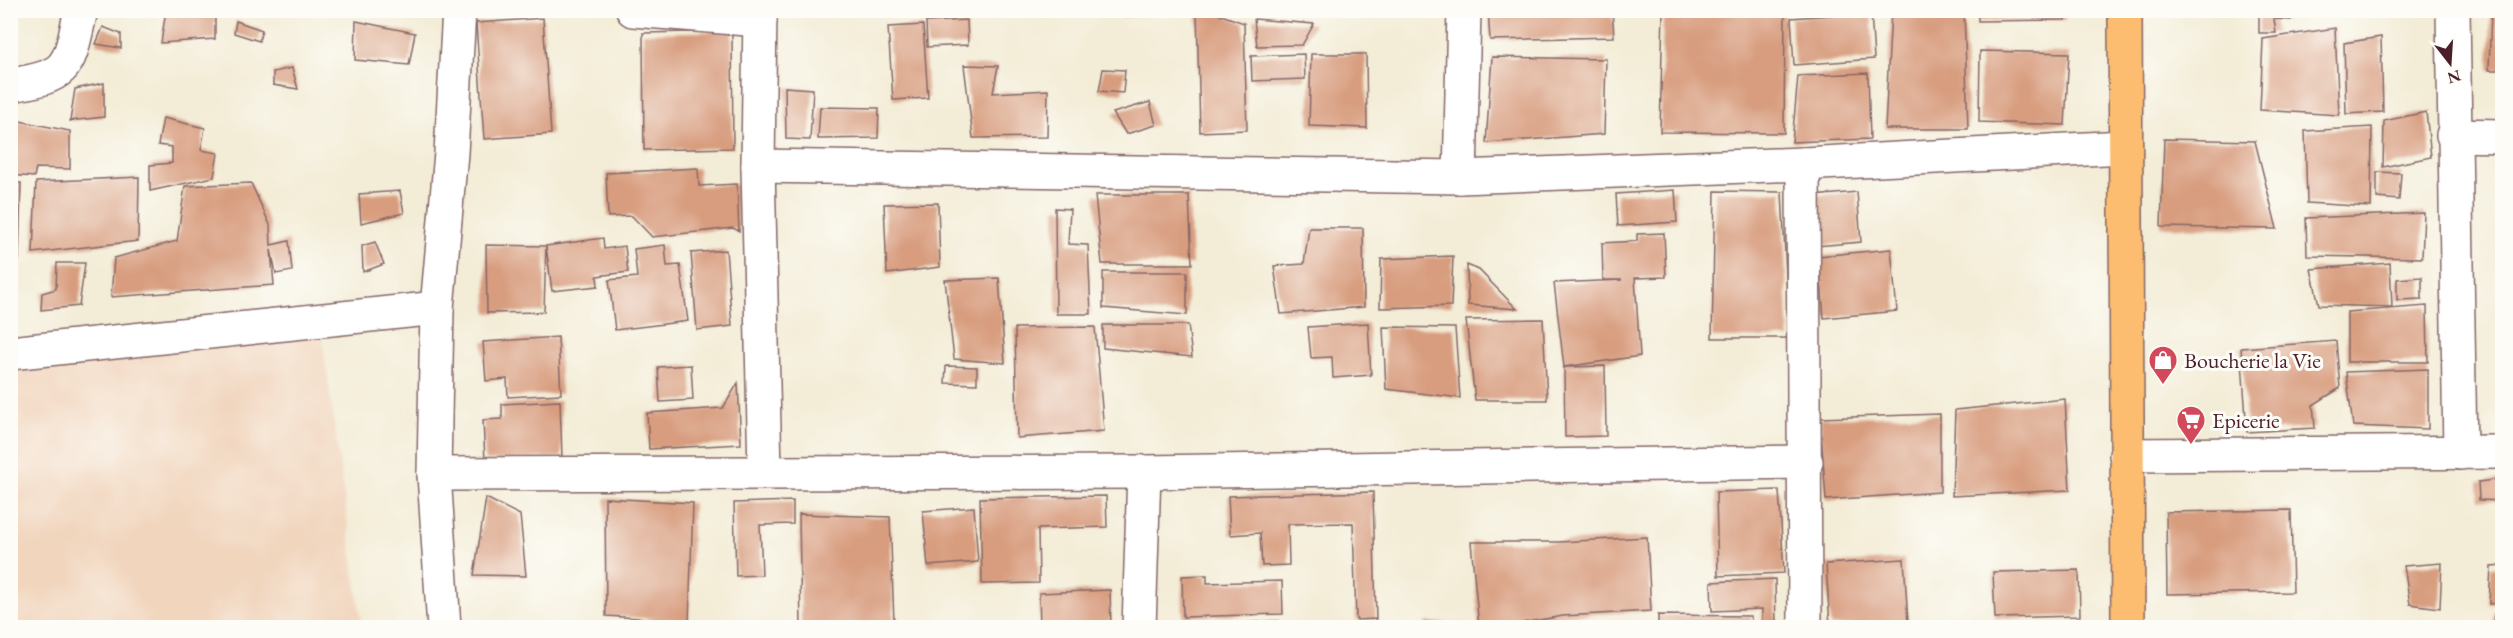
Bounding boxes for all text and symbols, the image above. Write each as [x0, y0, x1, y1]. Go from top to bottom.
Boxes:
north arrow [2420, 33, 2480, 93]
text: N [2445, 65, 2464, 89]
shop icon: Boucherie la Vie [2147, 344, 2179, 386]
place label: Boucherie la Vie [2184, 346, 2321, 375]
supermarket icon: Epicerie [2175, 404, 2207, 446]
place label: Epicerie [2212, 406, 2280, 435]

